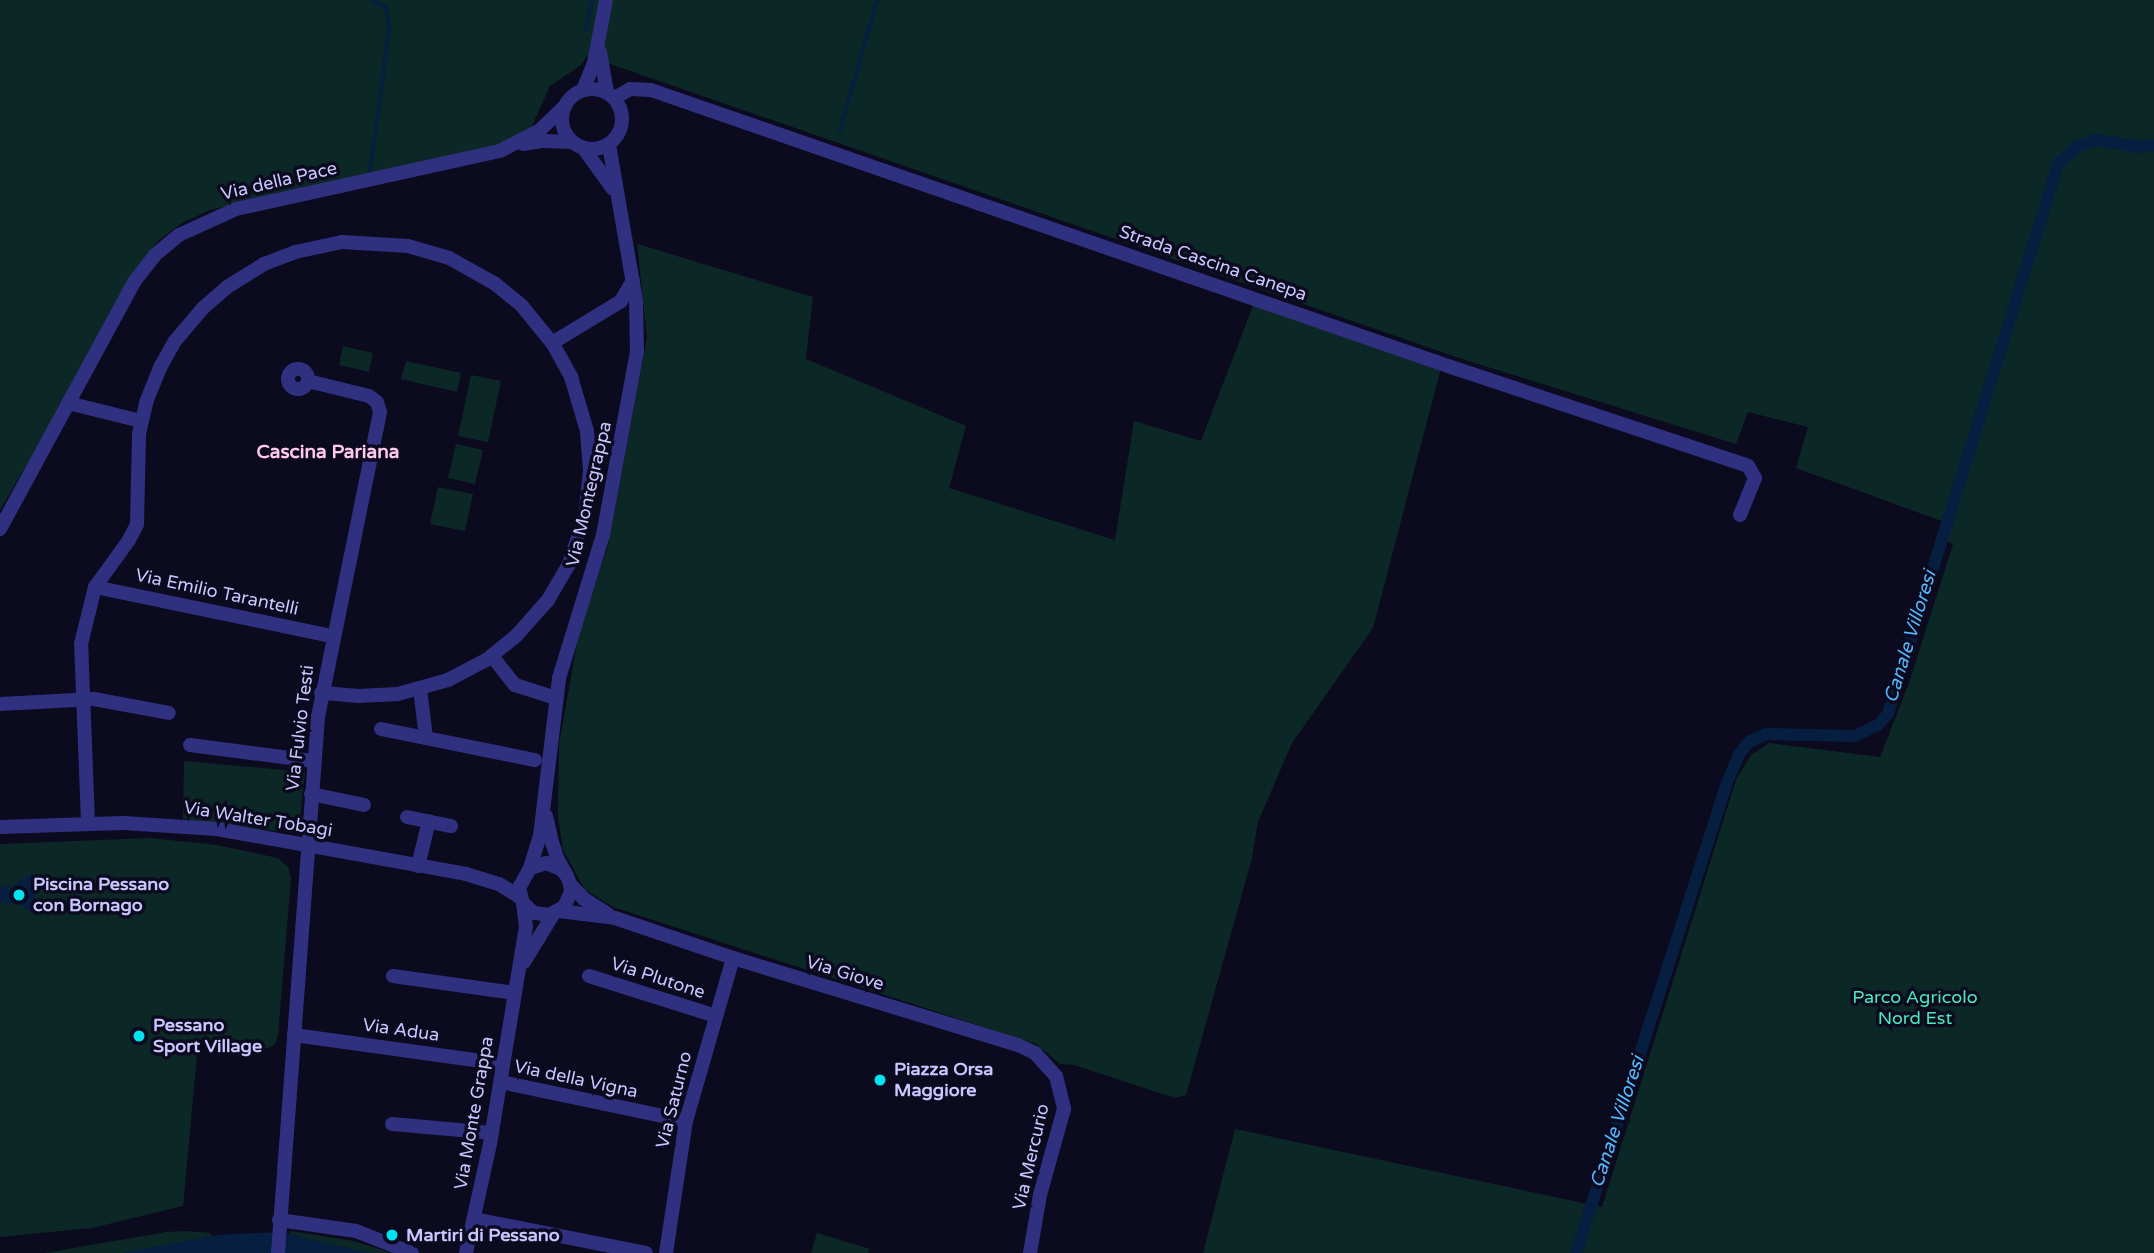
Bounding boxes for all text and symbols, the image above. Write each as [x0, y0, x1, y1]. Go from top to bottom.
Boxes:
street label: Via della Pace [219, 157, 339, 205]
street label: Strada Cascina Canepa [1116, 221, 1310, 305]
street label: Via Montegrappa [562, 419, 616, 569]
district label: Cascina Pariana [257, 442, 399, 464]
street label: Via Emilio Tarantelli [133, 564, 301, 620]
water label: Canale Villoresi [1880, 568, 1942, 706]
street label: Via Fulvio Testi [282, 664, 318, 792]
street label: Via Walter Tobagi [182, 797, 334, 841]
place label: Piscina Pessano con Bornago [33, 874, 169, 917]
marker: Piscina Pessano con Bornago [11, 887, 27, 903]
street label: Via Giove [804, 951, 886, 995]
street label: Via Plutone [608, 953, 708, 1003]
park label: Parco Agricolo Nord Est [1852, 987, 1978, 1030]
street label: Via Adua [361, 1014, 441, 1046]
place label: Pessano Sport Village [153, 1015, 262, 1058]
marker: Pessano Sport Village [131, 1028, 147, 1044]
street label: Via Monte Grappa [450, 1035, 498, 1191]
street label: Via Saturno [652, 1049, 696, 1151]
water label: Canale Villoresi [1586, 1053, 1650, 1191]
street label: Via della Vigna [512, 1055, 640, 1103]
place label: Piazza Orsa Maggiore [894, 1059, 993, 1102]
marker: Piazza Orsa Maggiore [872, 1072, 888, 1088]
street label: Via Mercurio [1008, 1102, 1054, 1212]
place label: Martiri di Pessano [406, 1224, 560, 1246]
marker: Martiri di Pessano [384, 1227, 400, 1243]

